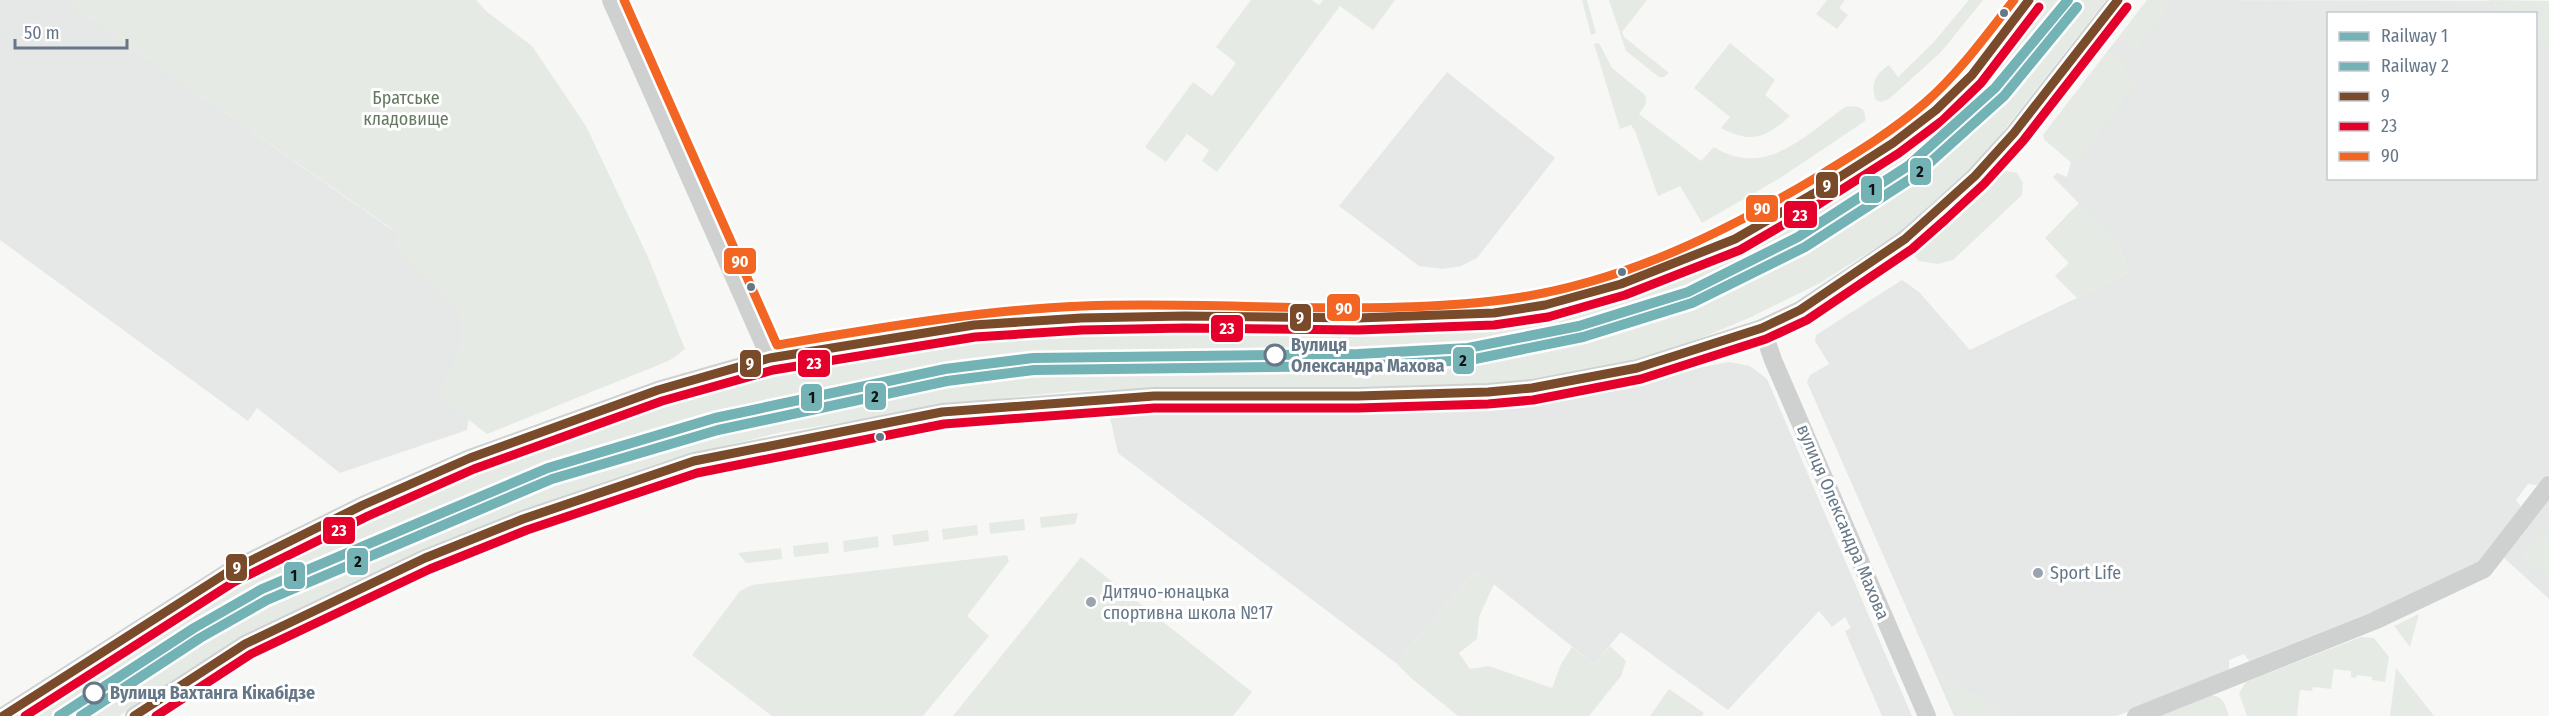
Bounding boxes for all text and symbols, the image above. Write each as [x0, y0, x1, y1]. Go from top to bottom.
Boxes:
unlabelled marker [1998, 7, 2010, 19]
scale bar [15, 12, 128, 50]
legend [2327, 12, 2537, 180]
text: 50 m [24, 22, 60, 44]
text: Railway 1 [2381, 25, 2448, 47]
text: Railway 2 [2381, 55, 2449, 77]
text: 9 [2381, 85, 2390, 107]
park label: Братське кладовище [363, 87, 449, 130]
text: 23 [2381, 115, 2397, 137]
text: 90 [2381, 145, 2399, 167]
line badge: 2 [1909, 157, 1932, 186]
text: 2 [1915, 162, 1924, 181]
line badge: 9 [1815, 171, 1839, 199]
line badge: 1 [1860, 175, 1883, 204]
text: 9 [1823, 176, 1831, 195]
text: 1 [1869, 180, 1875, 199]
line badge: 90 [1745, 194, 1779, 223]
text: 90 [1753, 199, 1771, 218]
line badge: 23 [1783, 200, 1818, 229]
text: 23 [1792, 206, 1808, 225]
line badge: 90 [723, 247, 757, 275]
text: 90 [731, 252, 749, 271]
unlabelled marker [1616, 266, 1628, 278]
unlabelled marker [745, 281, 757, 293]
line badge: 90 [1326, 293, 1361, 322]
text: 90 [1335, 299, 1353, 318]
line badge: 9 [1289, 303, 1312, 332]
text: 9 [1296, 308, 1304, 327]
line badge: 23 [1210, 314, 1244, 343]
text: 23 [1219, 319, 1235, 338]
place label: Вулиця Олександра Махова [1291, 334, 1445, 377]
marker: Вулиця Олександра Махова [1264, 344, 1286, 366]
line badge: 2 [1452, 346, 1475, 375]
line badge: 9 [739, 349, 762, 378]
line badge: 23 [797, 349, 831, 378]
text: 2 [1458, 351, 1467, 370]
text: 9 [746, 354, 754, 373]
text: 23 [806, 354, 822, 373]
line badge: 2 [864, 382, 887, 411]
line badge: 1 [800, 383, 823, 412]
text: 2 [870, 387, 879, 406]
text: 1 [809, 388, 815, 407]
street label: вулиця Олександра Махова [1792, 421, 1894, 623]
unlabelled marker [874, 431, 886, 443]
line badge: 23 [322, 516, 356, 545]
text: 23 [331, 521, 347, 540]
line badge: 2 [346, 547, 369, 576]
text: 2 [353, 552, 362, 571]
line badge: 9 [225, 553, 248, 582]
text: 9 [233, 558, 241, 577]
line badge: 1 [283, 561, 306, 590]
place label: Sport Life [2050, 562, 2121, 584]
text: 1 [291, 566, 297, 585]
marker: Sport Life [2031, 566, 2045, 580]
place label: Дитячо-юнацька спортивна школа №17 [1102, 581, 1273, 624]
marker: Дитячо-юнацька спортивна школа №17 [1084, 595, 1098, 609]
marker: Вулиця Вахтанга Кікабідзе [83, 682, 105, 704]
place label: Вулиця Вахтанга Кікабідзе [110, 682, 315, 704]

